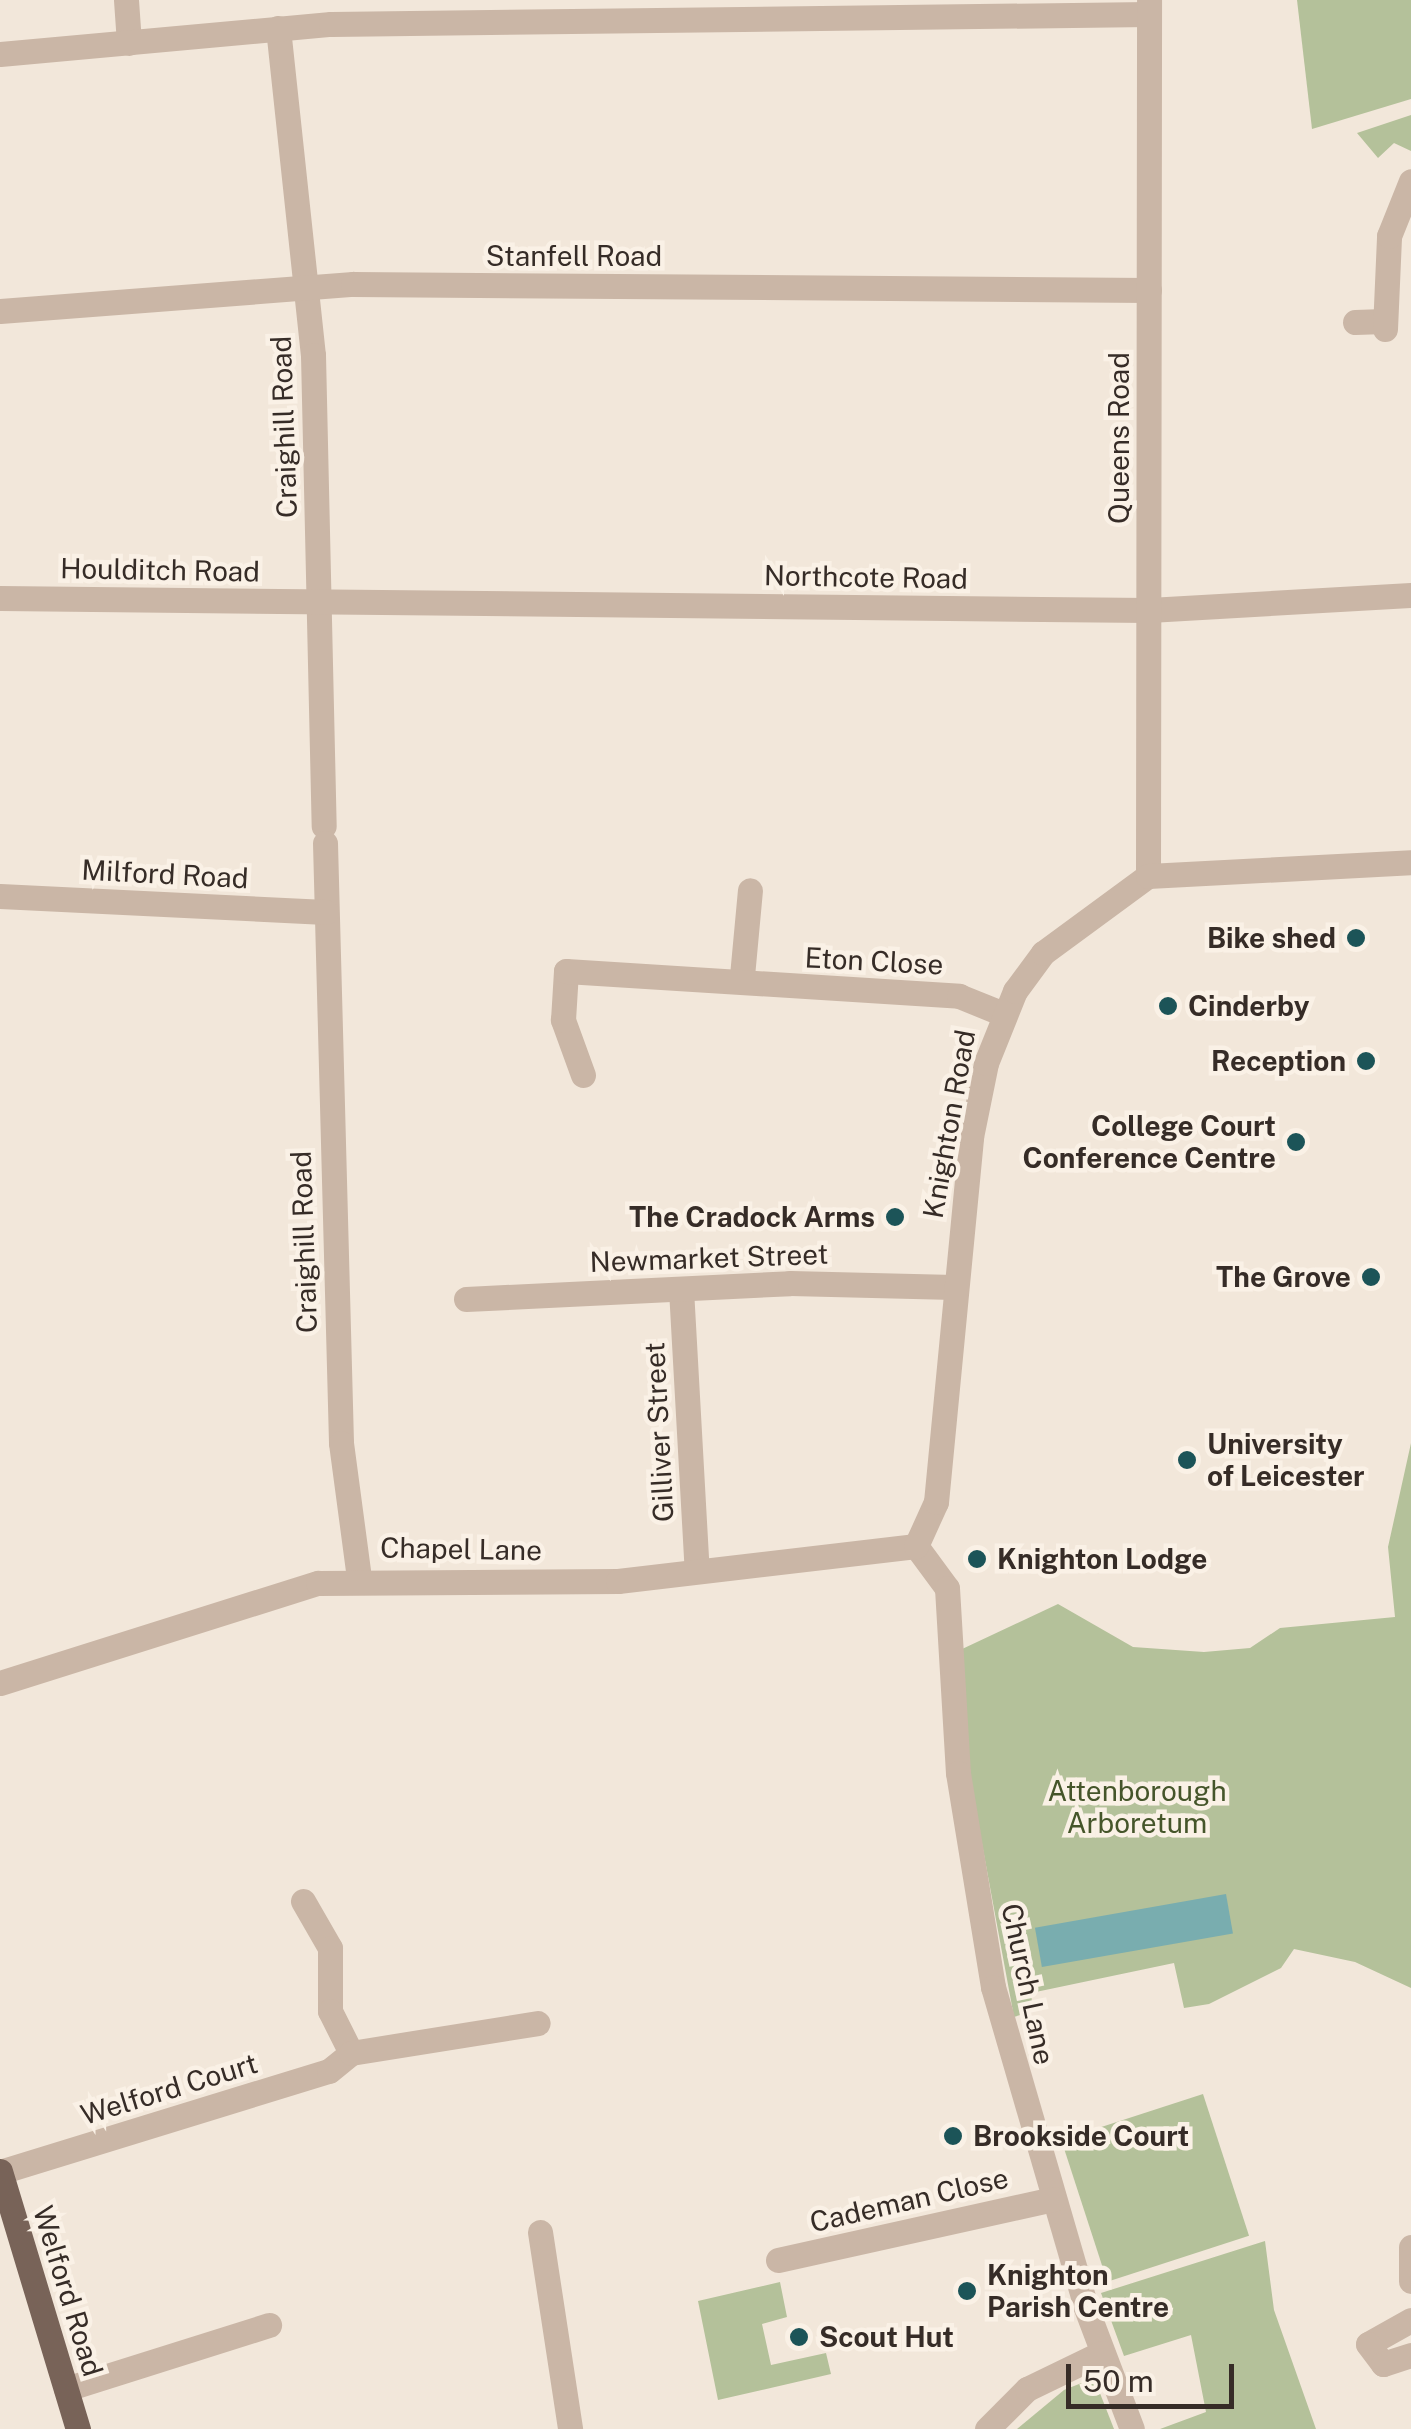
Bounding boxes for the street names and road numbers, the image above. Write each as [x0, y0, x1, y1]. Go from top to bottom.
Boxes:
street label: Stanfell Road [486, 239, 662, 273]
street label: Craighill Road [264, 335, 304, 519]
street label: Queens Road [1102, 352, 1136, 524]
street label: Houlditch Road [60, 551, 260, 589]
street label: Northcote Road [764, 558, 968, 596]
street label: Milford Road [81, 853, 249, 895]
street label: Eton Close [804, 941, 944, 981]
street label: Knighton Road [916, 1027, 982, 1221]
street label: Craighill Road [284, 1150, 324, 1334]
street label: Newmarket Street [589, 1237, 829, 1279]
street label: Gilliver Street [638, 1341, 680, 1523]
street label: Chapel Lane [380, 1531, 542, 1567]
street label: Church Lane [995, 1900, 1061, 2068]
street label: Welford Court [77, 2046, 261, 2132]
street label: Cademan Close [807, 2161, 1011, 2239]
street label: Welford Road [26, 2202, 110, 2380]

